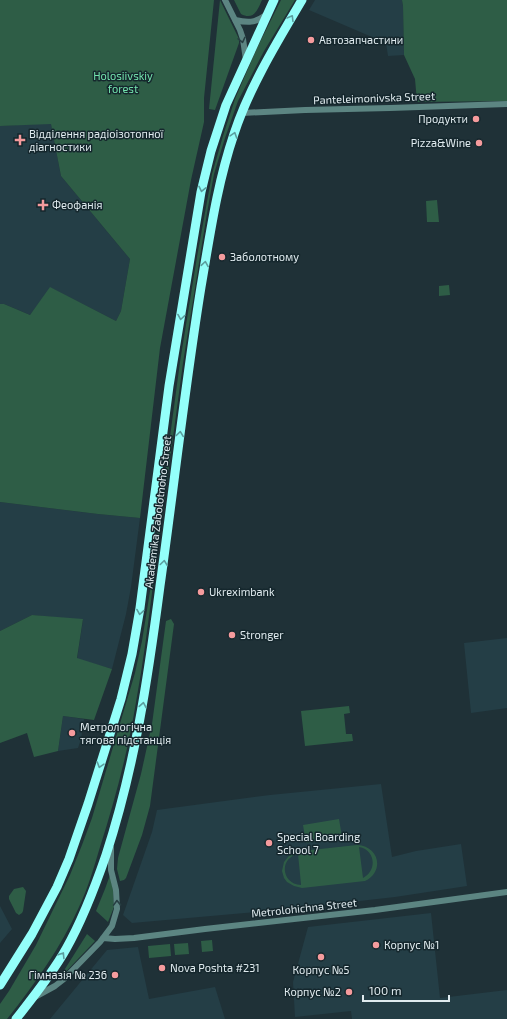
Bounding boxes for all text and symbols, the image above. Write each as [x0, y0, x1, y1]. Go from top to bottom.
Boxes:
one-way arrow [287, 15, 294, 22]
place label: Автозапчастини [319, 33, 403, 46]
marker: Автозапчастини [306, 35, 316, 45]
one-way arrow [238, 37, 246, 43]
park label: Holosiivskiy forest [93, 69, 153, 95]
street label: Panteleimonivska Street [313, 89, 435, 106]
place label: Продукти [418, 112, 468, 126]
marker: Продукти [471, 114, 481, 124]
place label: Відділення радіоізотопної діагностики [29, 127, 164, 153]
one-way arrow [229, 131, 238, 138]
marker: Відділення радіоізотопної діагностики [14, 134, 26, 146]
place label: Pizza&Wine [411, 136, 471, 149]
marker: Pizza&Wine [474, 138, 484, 148]
one-way arrow [199, 185, 207, 192]
place label: Феофанія [52, 198, 102, 211]
marker: Феофанія [37, 199, 49, 211]
place label: Заболотному [230, 250, 299, 264]
marker: Заболотному [217, 252, 227, 262]
one-way arrow [200, 261, 209, 267]
one-way arrow [177, 314, 186, 320]
one-way arrow [175, 431, 184, 437]
street label: Akademika Zabolotnoho Street [142, 435, 173, 589]
one-way arrow [159, 560, 168, 566]
place label: Ukreximbank [209, 585, 275, 598]
marker: Ukreximbank [196, 587, 206, 597]
one-way arrow [136, 609, 145, 615]
place label: Stronger [240, 628, 284, 641]
marker: Stronger [227, 630, 237, 640]
one-way arrow [138, 702, 147, 709]
place label: Метрологічна тягова підстанція [80, 720, 171, 746]
marker: Метрологічна тягова підстанція [67, 728, 77, 738]
one-way arrow [96, 761, 105, 768]
place label: Special Boarding School 7 [277, 830, 360, 856]
marker: Special Boarding School 7 [264, 838, 274, 848]
street label: Metrolohichna Street [250, 895, 357, 920]
one-way arrow [113, 900, 121, 906]
place label: Корпус №1 [384, 938, 439, 952]
marker: Корпус №1 [371, 940, 381, 950]
one-way arrow [57, 952, 65, 959]
marker: Корпус №5 [316, 952, 326, 962]
place label: Nova Poshta #231 [170, 961, 260, 974]
marker: Nova Poshta #231 [157, 963, 167, 973]
place label: Корпус №5 [293, 963, 350, 977]
place label: Гімназія № 236 [28, 968, 107, 981]
marker: Гімназія № 236 [110, 970, 120, 980]
scale bar [363, 977, 449, 1003]
text: 100 m [369, 983, 401, 997]
place label: Корпус №2 [284, 985, 341, 999]
marker: Корпус №2 [344, 987, 354, 997]

